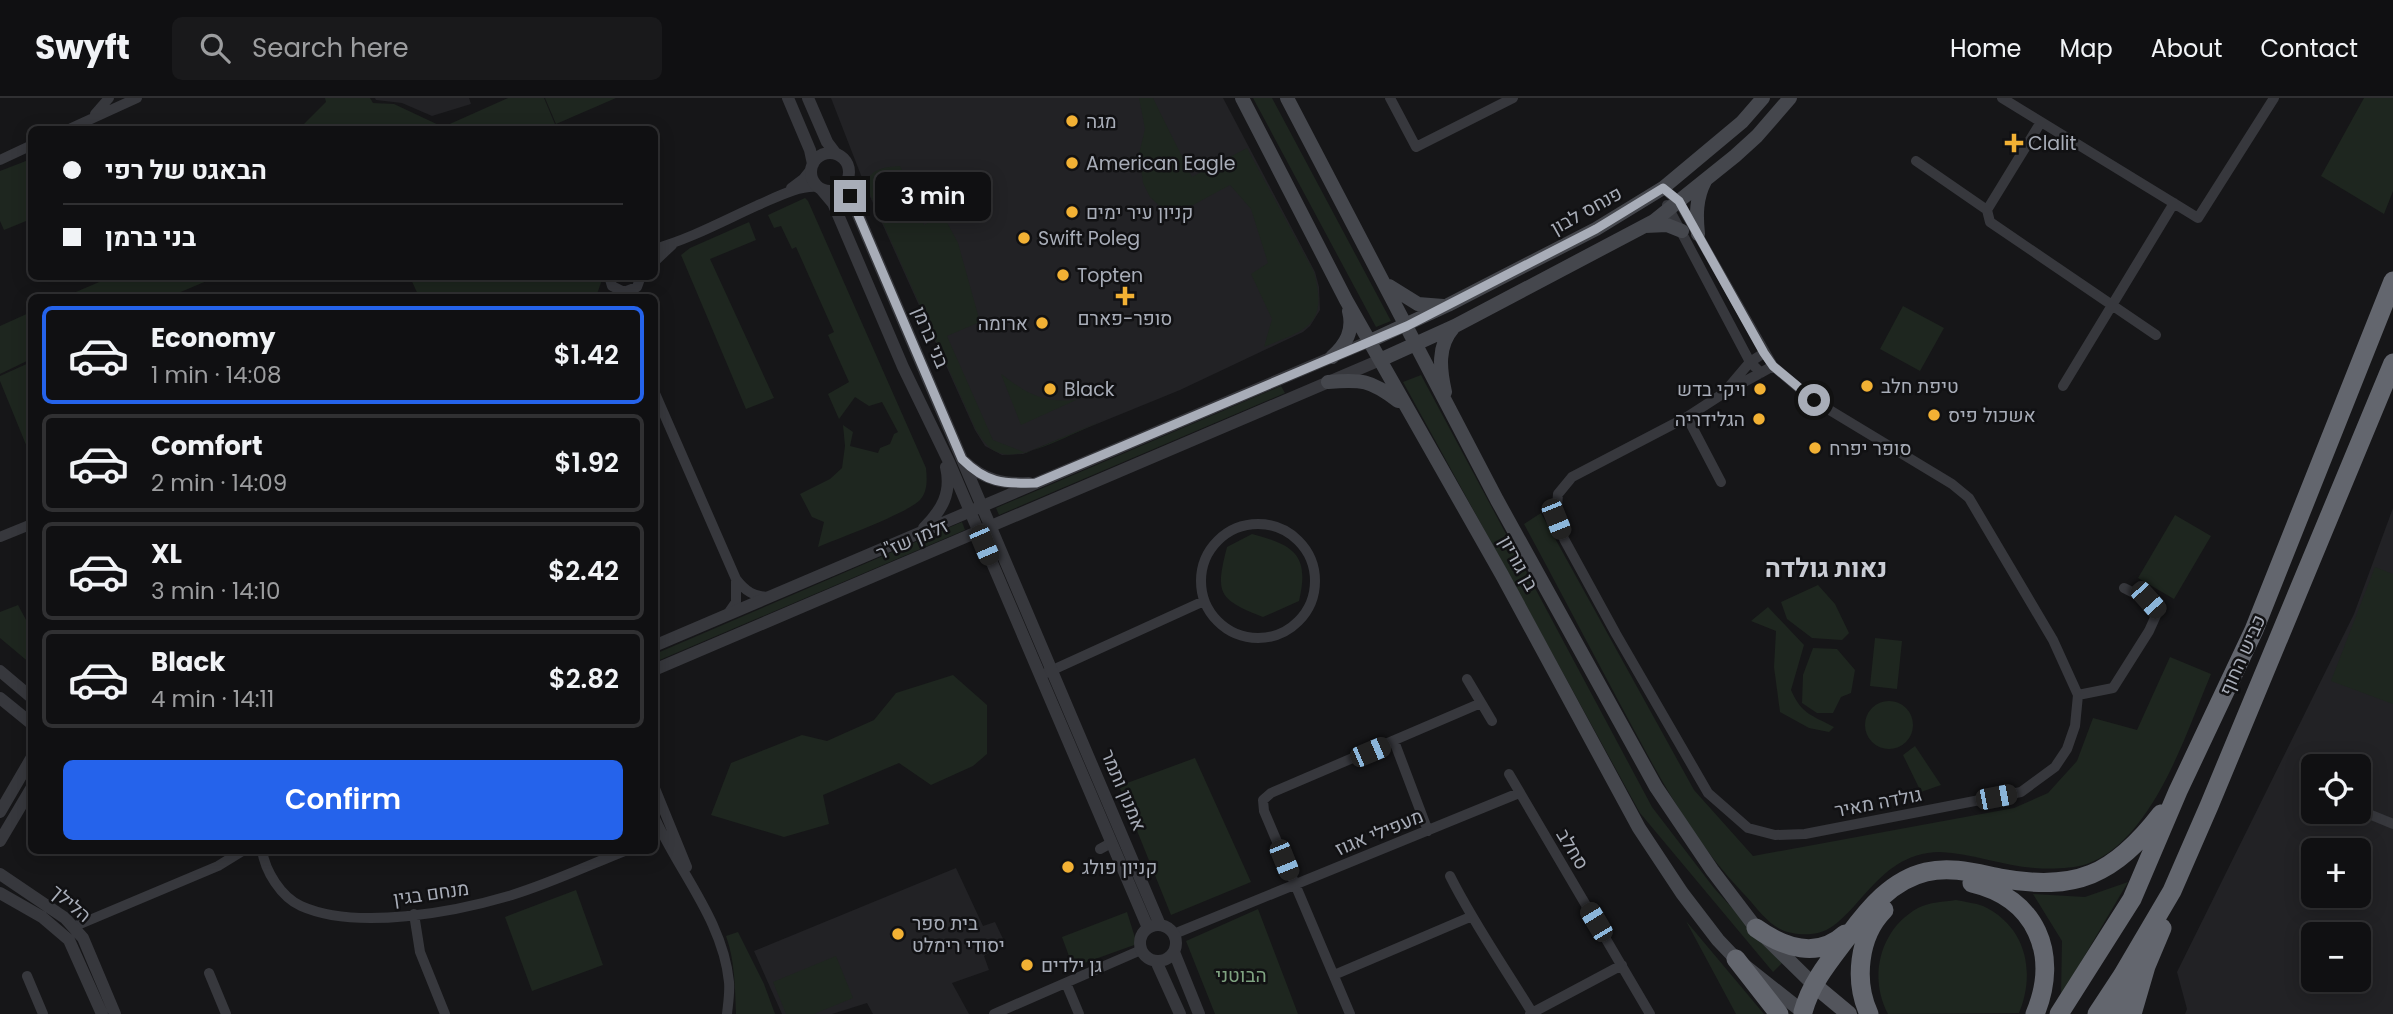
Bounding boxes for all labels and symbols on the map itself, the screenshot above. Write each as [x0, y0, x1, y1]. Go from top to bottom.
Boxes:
place label: מגה [1086, 108, 1117, 135]
marker: מגה [1064, 113, 1080, 129]
place label: Clalit [2028, 130, 2077, 157]
marker: Clalit [2006, 135, 2022, 151]
place label: American Eagle [1086, 150, 1235, 177]
marker: American Eagle [1064, 155, 1080, 171]
callout: 3 min [874, 172, 990, 220]
route end [834, 180, 866, 212]
street label: פנחס לבון [1545, 180, 1627, 241]
place label: קניון עיר ימים [1086, 199, 1193, 226]
marker: קניון עיר ימים [1064, 204, 1080, 220]
place label: Swift Poleg [1038, 225, 1140, 252]
marker: Swift Poleg [1016, 230, 1032, 246]
place label: Topten [1077, 262, 1143, 289]
marker: Topten [1055, 267, 1071, 283]
marker: סופר-פארם [1117, 288, 1133, 304]
street label: בני ברמן [905, 302, 956, 372]
place label: סופר-פארם [1078, 305, 1172, 332]
place label: ארומה [978, 310, 1028, 337]
marker: ארומה [1034, 315, 1050, 331]
place label: טיפת חלב [1881, 373, 1959, 400]
place label: Black [1064, 376, 1115, 403]
place label: ויקי בדש [1677, 376, 1746, 403]
marker: טיפת חלב [1859, 378, 1875, 394]
marker: Black [1042, 381, 1058, 397]
marker: ויקי בדש [1752, 381, 1768, 397]
route start [1798, 384, 1830, 416]
place label: אשכול פיס [1948, 402, 2036, 429]
place label: הגלידריה [1675, 406, 1745, 433]
marker: אשכול פיס [1926, 407, 1942, 423]
marker: הגלידריה [1751, 411, 1767, 427]
place label: סופר יפרח [1829, 435, 1912, 462]
marker: סופר יפרח [1807, 440, 1823, 456]
car [1539, 496, 1574, 542]
street label: זלמן שז"ר [872, 512, 953, 567]
car [967, 522, 1002, 568]
street label: בן גוריון [1492, 531, 1545, 596]
district label: נאות גולדה [1765, 550, 1887, 586]
car [2127, 577, 2170, 623]
street label: כביש החוף [2213, 611, 2272, 700]
car [1347, 734, 1394, 770]
street label: אמנון ותמר [1094, 745, 1153, 835]
street label: גולדה מאיר [1832, 781, 1924, 824]
car [1974, 783, 2019, 811]
street label: מעפילי אגוז [1331, 803, 1427, 862]
street label: סחלב [1550, 824, 1595, 875]
car [1267, 837, 1302, 883]
place label: קניון פולג [1082, 854, 1157, 881]
marker: קניון פולג [1060, 859, 1076, 875]
street label: מנחם בגין [391, 875, 471, 912]
street label: הלילך [44, 878, 97, 928]
car [1577, 899, 1616, 945]
place label: בית ספר יסודי רימלט [912, 910, 1005, 959]
marker: בית ספר יסודי רימלט [890, 926, 906, 942]
place label: גן ילדים [1041, 952, 1102, 979]
marker: גן ילדים [1019, 957, 1035, 973]
park label: הבוטני [1215, 962, 1267, 989]

